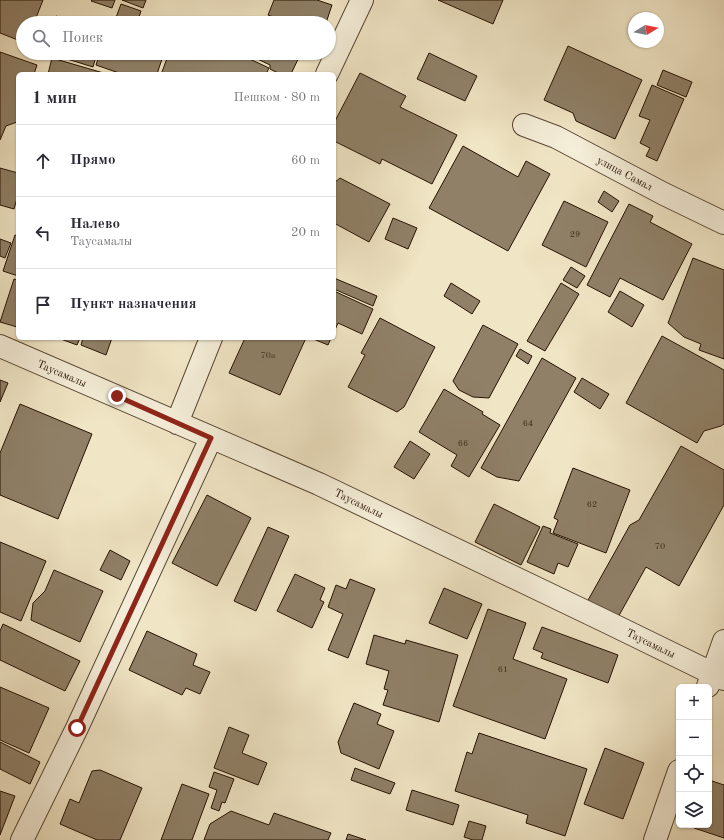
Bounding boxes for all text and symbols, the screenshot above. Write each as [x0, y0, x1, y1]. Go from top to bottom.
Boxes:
north arrow [628, 12, 664, 48]
search box [16, 16, 336, 60]
icon: search [30, 27, 52, 49]
text: Поиск [62, 31, 103, 46]
text: 1 мин [32, 90, 77, 107]
text: Пешком · 80 m [233, 91, 320, 104]
icon: ahead [32, 150, 54, 172]
text: Прямо [70, 153, 116, 168]
text: 60 m [291, 154, 320, 167]
street label: улица Самал [595, 155, 654, 194]
text: Налево [70, 217, 120, 232]
icon: left [32, 222, 54, 244]
text: 20 m [291, 226, 320, 239]
house number: 29 [570, 230, 580, 239]
text: Таусамалы [70, 235, 132, 248]
icon: arrive [32, 294, 54, 316]
text: Пункт назначения [70, 297, 197, 312]
house number: 70а [261, 351, 276, 360]
street label: Таусамалы [35, 359, 88, 390]
route end [108, 387, 126, 405]
house number: 64 [523, 419, 533, 428]
house number: 66 [458, 439, 468, 448]
street label: Таусамалы [332, 488, 384, 521]
house number: 62 [587, 500, 597, 509]
house number: 70 [655, 542, 665, 551]
street label: Таусамалы [624, 628, 676, 661]
house number: 61 [498, 665, 508, 674]
map controls [676, 684, 712, 828]
button: + [676, 684, 712, 720]
route start [68, 719, 86, 737]
button: − [676, 720, 712, 756]
button: locate [676, 756, 712, 792]
button: layers [676, 792, 712, 828]

